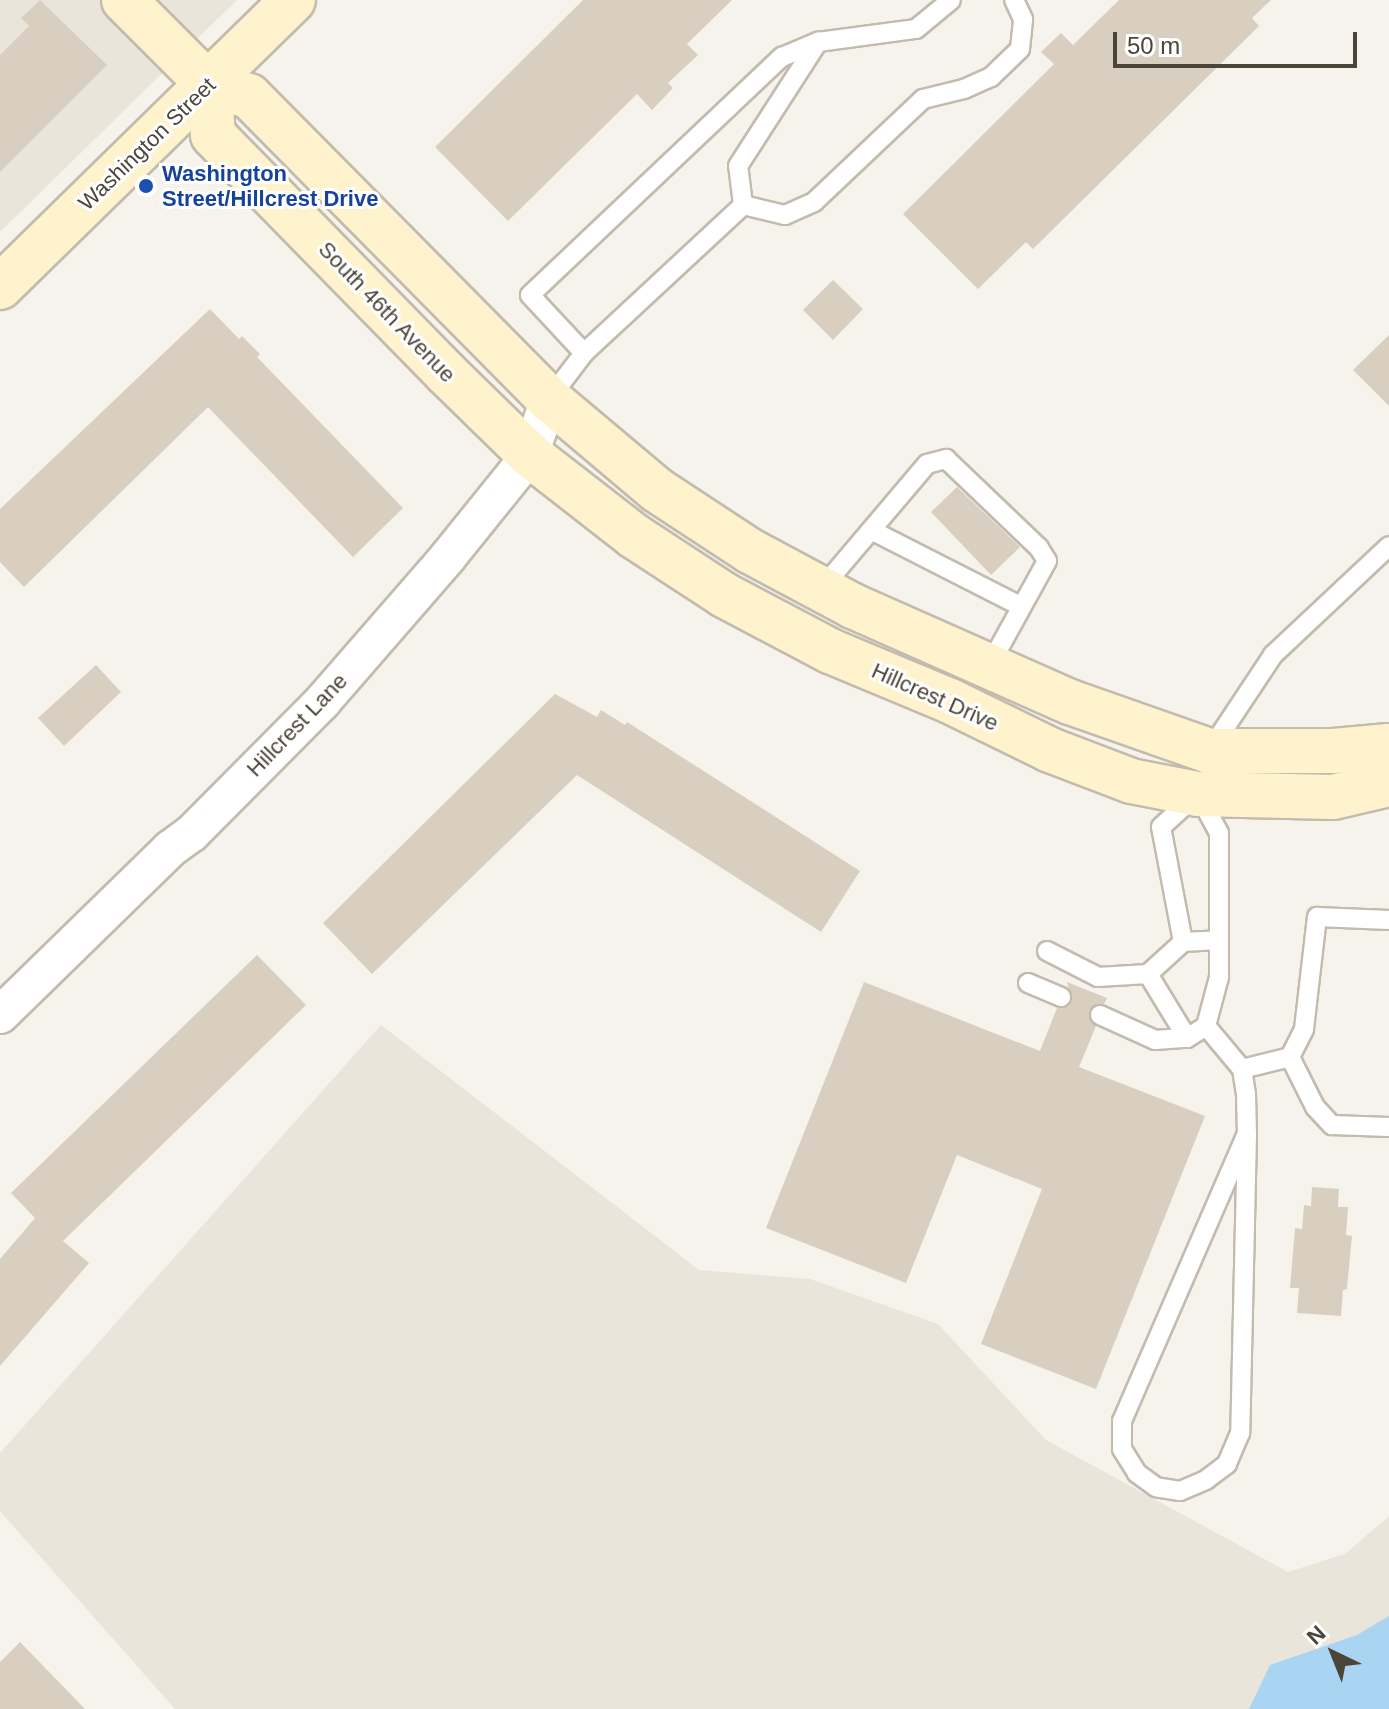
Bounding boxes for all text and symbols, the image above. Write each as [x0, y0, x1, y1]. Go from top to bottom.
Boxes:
scale bar [1117, 16, 1361, 66]
text: 50 m [1127, 32, 1180, 59]
street label: Washington Street [73, 72, 221, 216]
place label: Washington Street/Hillcrest Drive [162, 160, 378, 212]
marker: Washington Street/Hillcrest Drive [137, 177, 155, 195]
street label: South 46th Avenue [313, 236, 461, 388]
street label: Hillcrest Drive [868, 657, 1002, 737]
street label: Hillcrest Lane [241, 668, 353, 782]
north arrow [1293, 1613, 1373, 1693]
text: N [1302, 1621, 1331, 1650]

